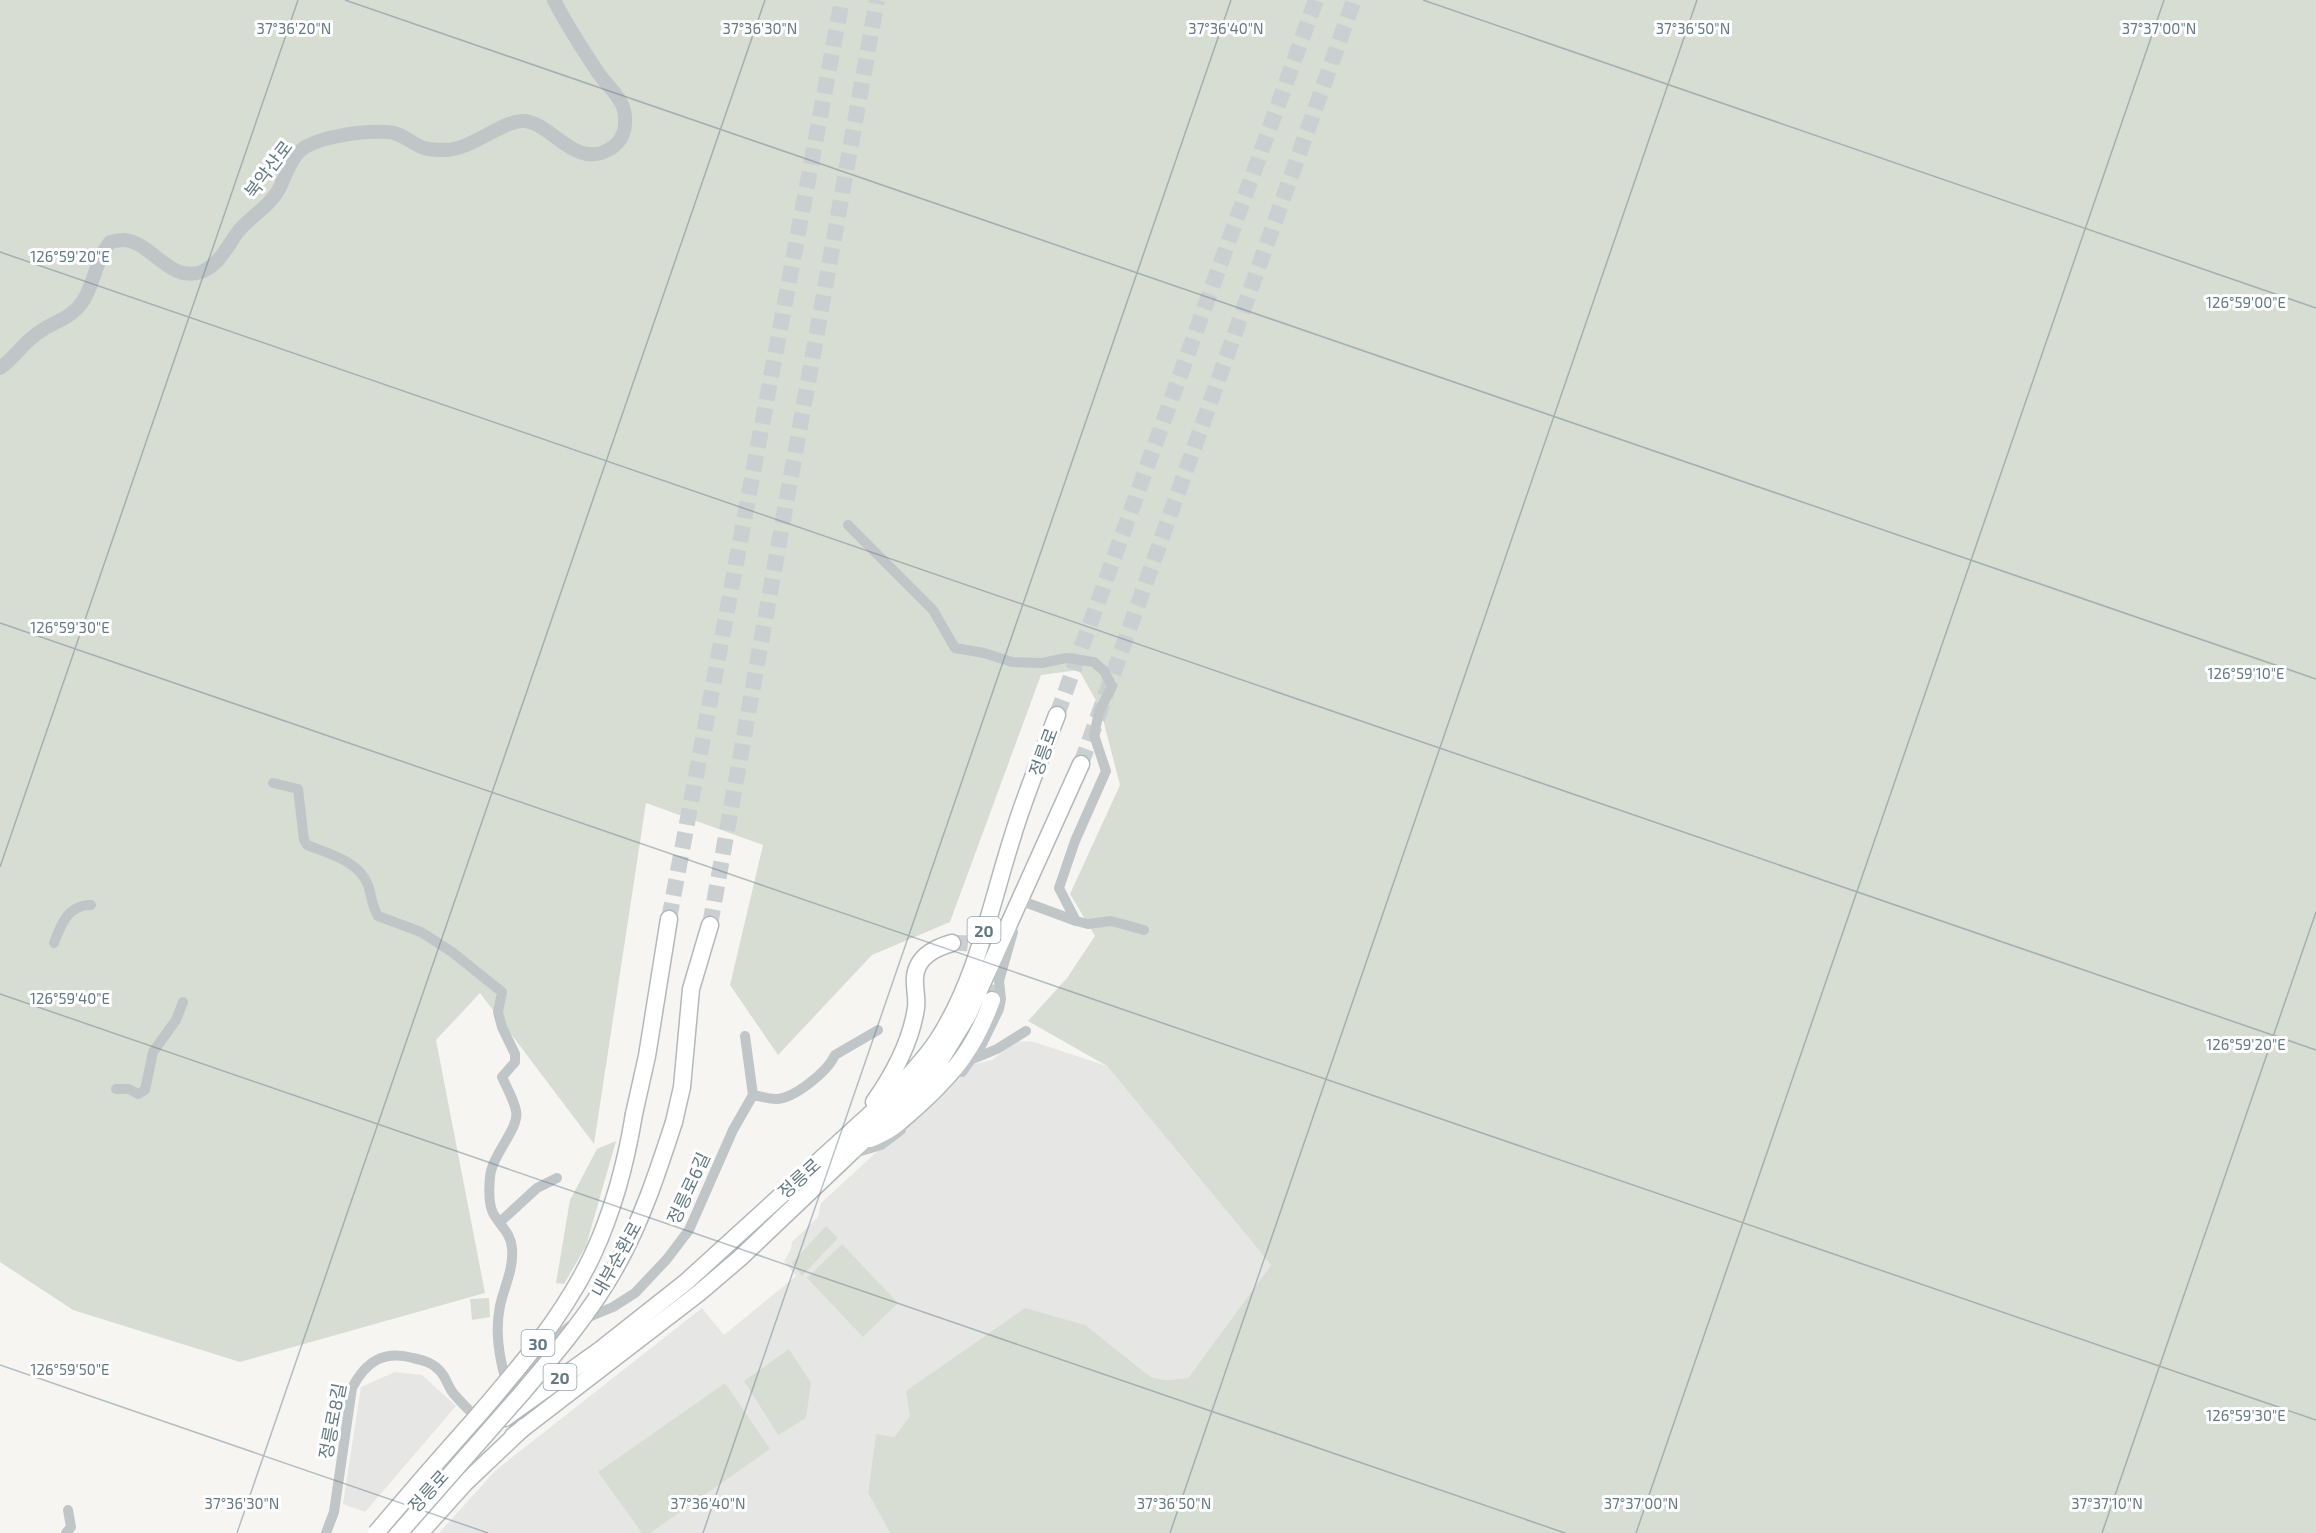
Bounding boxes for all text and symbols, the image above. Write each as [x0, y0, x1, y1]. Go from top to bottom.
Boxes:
text: 37°36'20"N [257, 19, 331, 37]
text: 37°36'30"N [723, 19, 797, 37]
text: 37°36'40"N [1188, 19, 1264, 37]
text: 37°36'50"N [1656, 19, 1730, 37]
text: 37°37'00"N [2122, 19, 2196, 37]
street label: 북악산로 [239, 136, 297, 202]
text: 126°59'20"E [30, 247, 110, 265]
text: 126°59'00"E [2206, 293, 2286, 311]
text: 126°59'30"E [30, 618, 110, 636]
text: 126°59'10"E [2208, 664, 2284, 682]
street label: 정릉로 [1024, 725, 1062, 779]
road number: 20 [968, 917, 1000, 943]
text: 126°59'40"E [30, 989, 110, 1007]
text: 126°59'20"E [2206, 1035, 2286, 1053]
street label: 정릉로6길 [662, 1149, 714, 1227]
street label: 정릉로 [773, 1153, 825, 1203]
street label: 내부순환로 [586, 1217, 646, 1301]
road number: 30 [522, 1330, 554, 1356]
text: 126°59'50"E [31, 1360, 109, 1378]
road number: 20 [544, 1364, 576, 1390]
street label: 정릉로8길 [314, 1381, 350, 1461]
text: 126°59'30"E [2206, 1406, 2286, 1424]
street label: 정릉로 [403, 1465, 453, 1517]
text: 37°36'30"N [205, 1494, 279, 1512]
text: 37°36'40"N [670, 1494, 746, 1512]
text: 37°36'50"N [1137, 1494, 1211, 1512]
text: 37°37'00"N [1604, 1494, 1678, 1512]
text: 37°37'10"N [2071, 1494, 2143, 1512]

